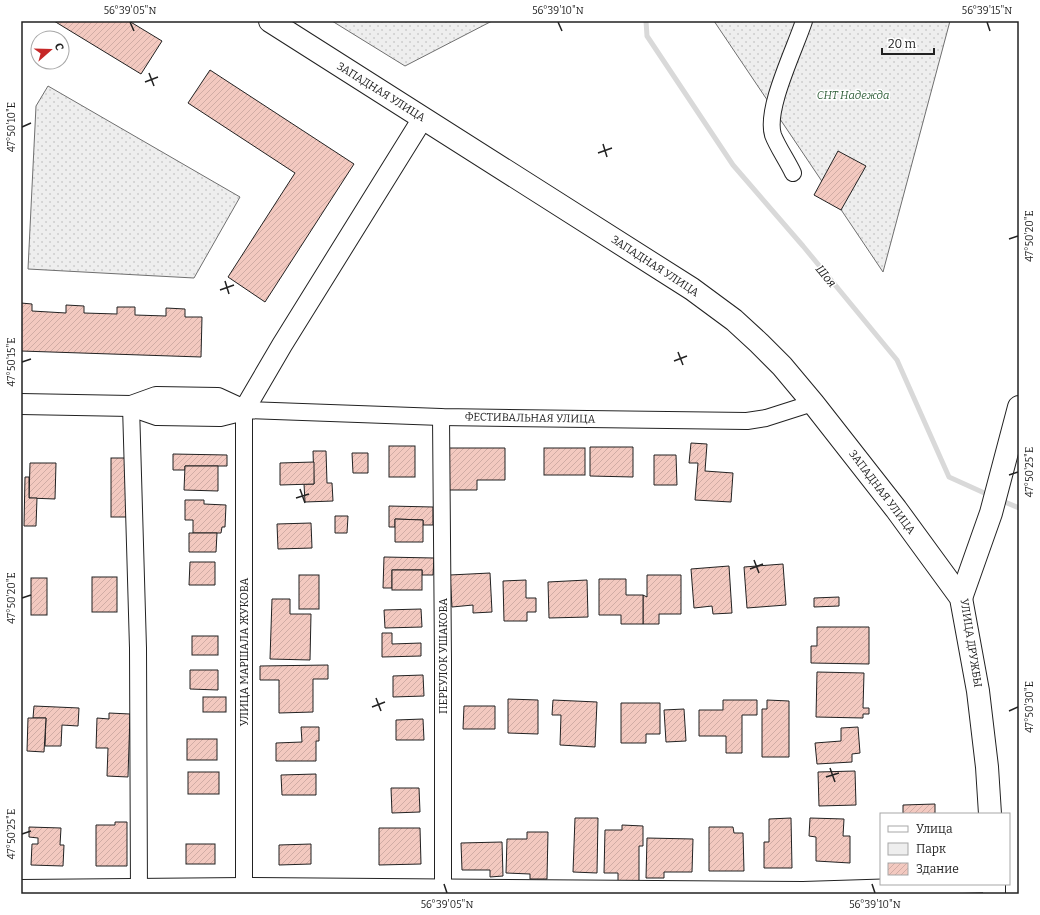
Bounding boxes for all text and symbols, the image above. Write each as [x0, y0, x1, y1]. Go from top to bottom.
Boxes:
text: 56°39'05"N [104, 5, 156, 17]
text: 56°39'10"N [532, 5, 584, 17]
text: 56°39'15"N [962, 5, 1012, 17]
north arrow [30, 30, 70, 70]
scale bar [882, 30, 934, 56]
text: 20 m [888, 37, 917, 51]
text: С [52, 41, 66, 52]
street label: ЗАПАДНАЯ УЛИЦА [334, 60, 428, 125]
park label: СНТ Надежда [817, 89, 889, 102]
text: 47°50'10"E [6, 102, 18, 152]
text: 47°50'20"E [1024, 210, 1036, 262]
street label: ЗАПАДНАЯ УЛИЦА [609, 233, 701, 299]
water label: Шоя [813, 262, 839, 290]
text: 47°50'15"E [6, 337, 18, 387]
street label: ФЕСТИВАЛЬНАЯ УЛИЦА [465, 410, 596, 426]
street label: ЗАПАДНАЯ УЛИЦА [846, 447, 918, 537]
text: 47°50'25"E [1024, 447, 1036, 497]
text: 47°50'20"E [6, 572, 18, 624]
street label: УЛИЦА МАРШАЛА ЖУКОВА [238, 577, 251, 726]
street label: ПЕРЕУЛОК УШАКОВА [437, 598, 450, 714]
street label: УЛИЦА ДРУЖБЫ [958, 598, 984, 688]
text: 47°50'30"E [1024, 681, 1036, 733]
text: 47°50'25"E [6, 809, 18, 859]
legend [880, 813, 1010, 885]
text: Улица [916, 822, 953, 836]
text: Парк [916, 842, 946, 856]
text: Здание [916, 862, 959, 876]
text: 56°39'05"N [421, 899, 473, 911]
text: 56°39'10"N [849, 899, 901, 911]

